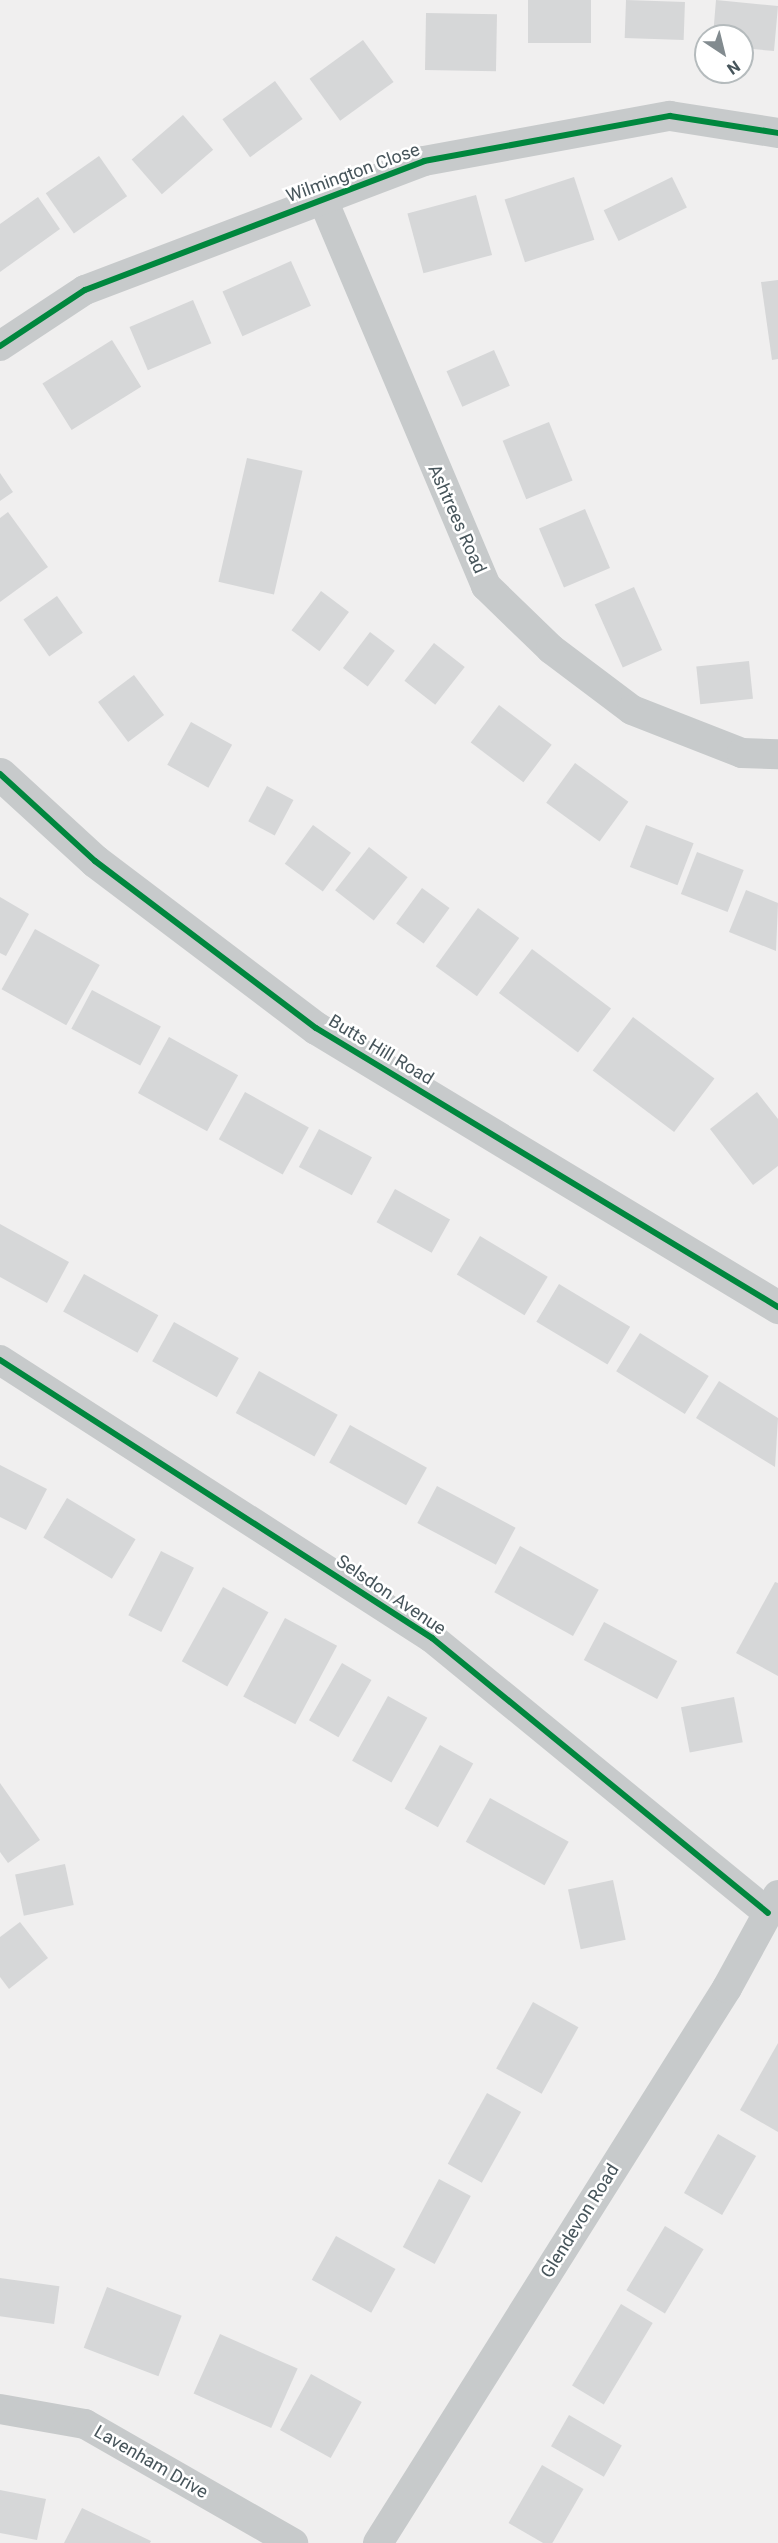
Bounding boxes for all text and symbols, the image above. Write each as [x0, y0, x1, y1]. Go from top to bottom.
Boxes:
north arrow [694, 24, 754, 84]
text: N [723, 56, 744, 79]
street label: Wilmington Close [283, 139, 423, 207]
street label: Ashtrees Road [423, 461, 491, 577]
street label: Butts Hill Road [325, 1010, 437, 1090]
street label: Selsdon Avenue [332, 1550, 450, 1640]
street label: Glendevon Road [536, 2160, 624, 2282]
street label: Lavenham Drive [90, 2421, 212, 2503]

